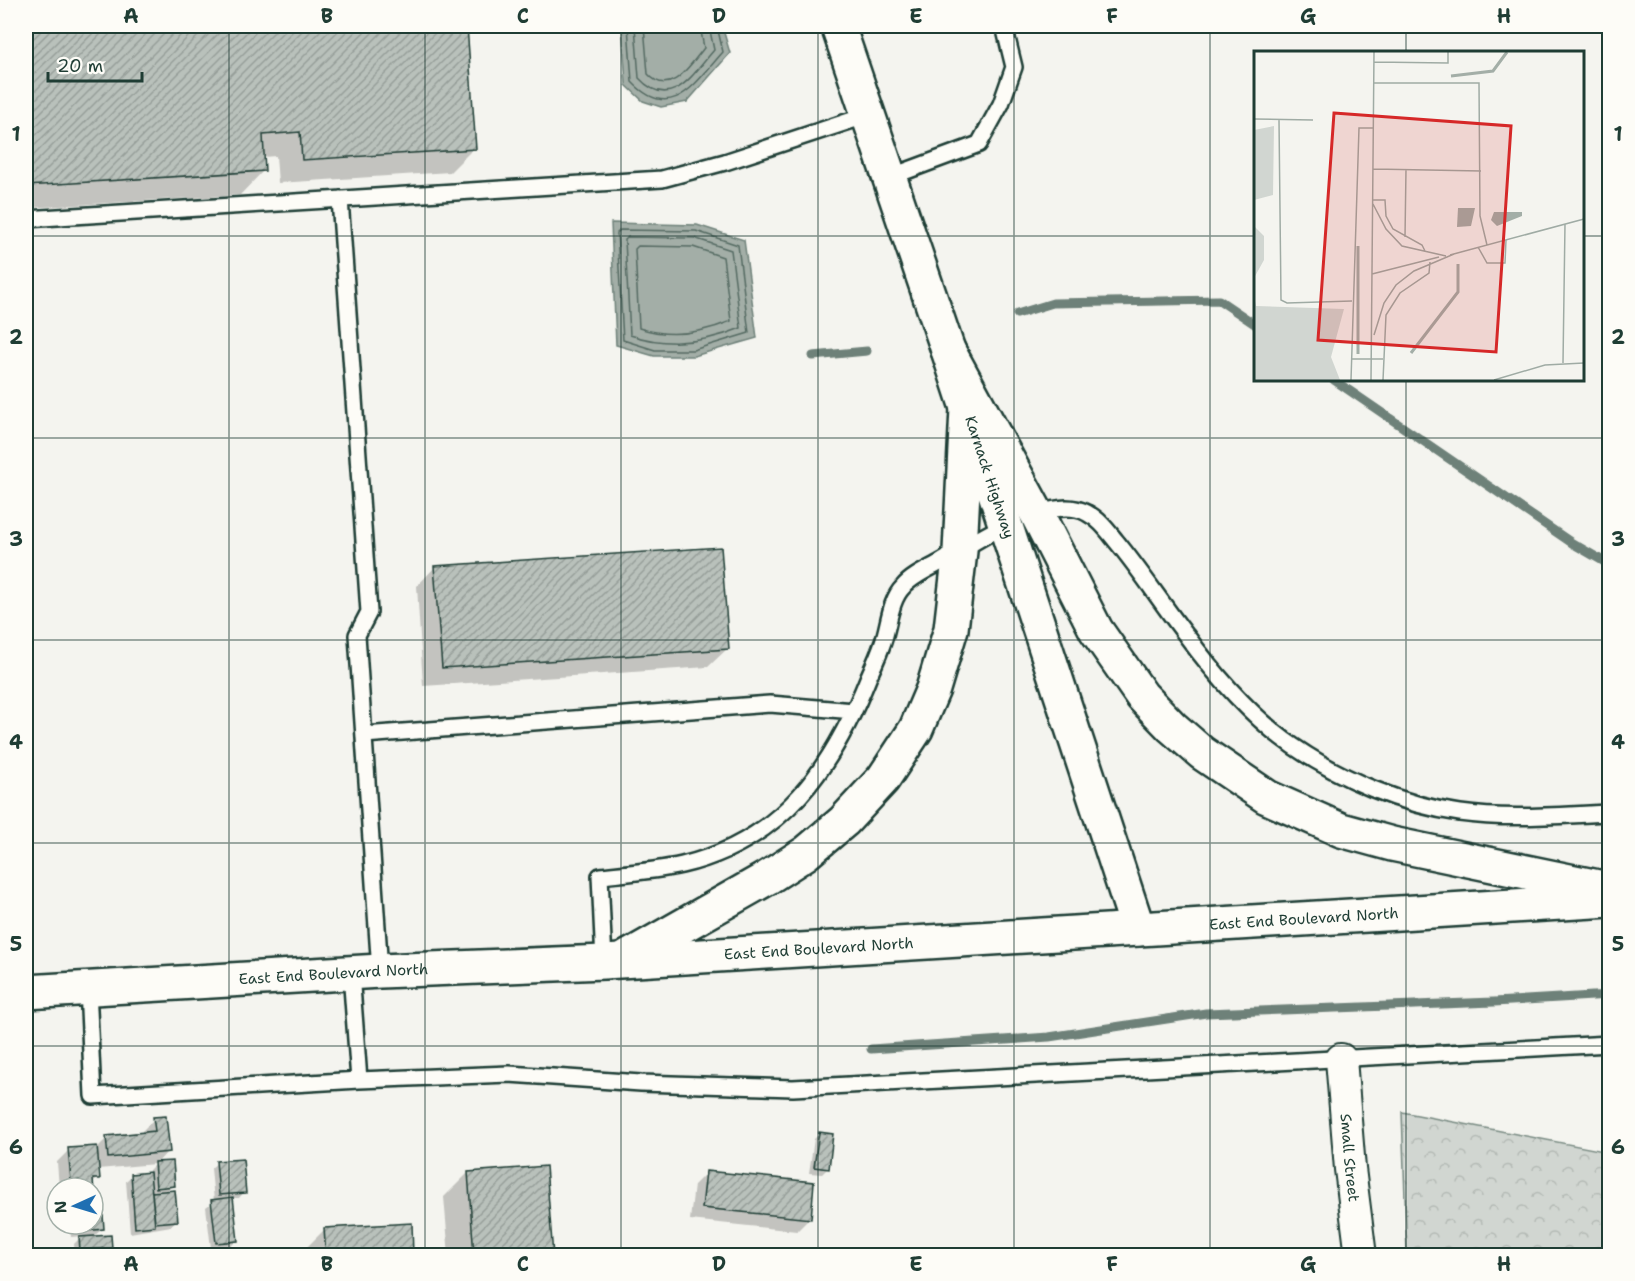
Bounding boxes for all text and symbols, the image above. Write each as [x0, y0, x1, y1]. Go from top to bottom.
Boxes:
text: A [123, 3, 139, 29]
text: B [321, 3, 333, 29]
text: C [517, 3, 529, 29]
text: D [712, 3, 726, 29]
text: E [909, 3, 923, 29]
text: F [1106, 3, 1118, 29]
text: G [1300, 3, 1316, 29]
text: H [1497, 3, 1511, 29]
scale bar [48, 45, 142, 83]
inset map [1254, 51, 1584, 381]
text: 20 m [57, 54, 103, 78]
text: 1 [11, 121, 21, 147]
text: 1 [1613, 121, 1623, 147]
text: 2 [9, 324, 23, 350]
text: 2 [1611, 324, 1625, 350]
street label: Karnack Highway [960, 413, 1019, 541]
text: 3 [9, 526, 23, 552]
text: 3 [1611, 526, 1625, 552]
text: 4 [9, 729, 23, 755]
text: 4 [1611, 729, 1625, 755]
street label: East End Boulevard North [1208, 903, 1399, 935]
text: 5 [10, 931, 22, 957]
text: 5 [1612, 931, 1624, 957]
street label: East End Boulevard North [723, 933, 914, 965]
street label: East End Boulevard North [238, 959, 429, 989]
street label: Small Street [1335, 1113, 1364, 1203]
text: 6 [9, 1134, 23, 1160]
text: 6 [1611, 1134, 1625, 1160]
north arrow [45, 1176, 105, 1236]
text: N [50, 1200, 71, 1214]
text: A [123, 1251, 139, 1277]
text: B [321, 1251, 333, 1277]
text: C [517, 1251, 529, 1277]
text: D [712, 1251, 726, 1277]
text: E [909, 1251, 923, 1277]
text: F [1106, 1251, 1118, 1277]
text: G [1300, 1251, 1316, 1277]
text: H [1497, 1251, 1511, 1277]

